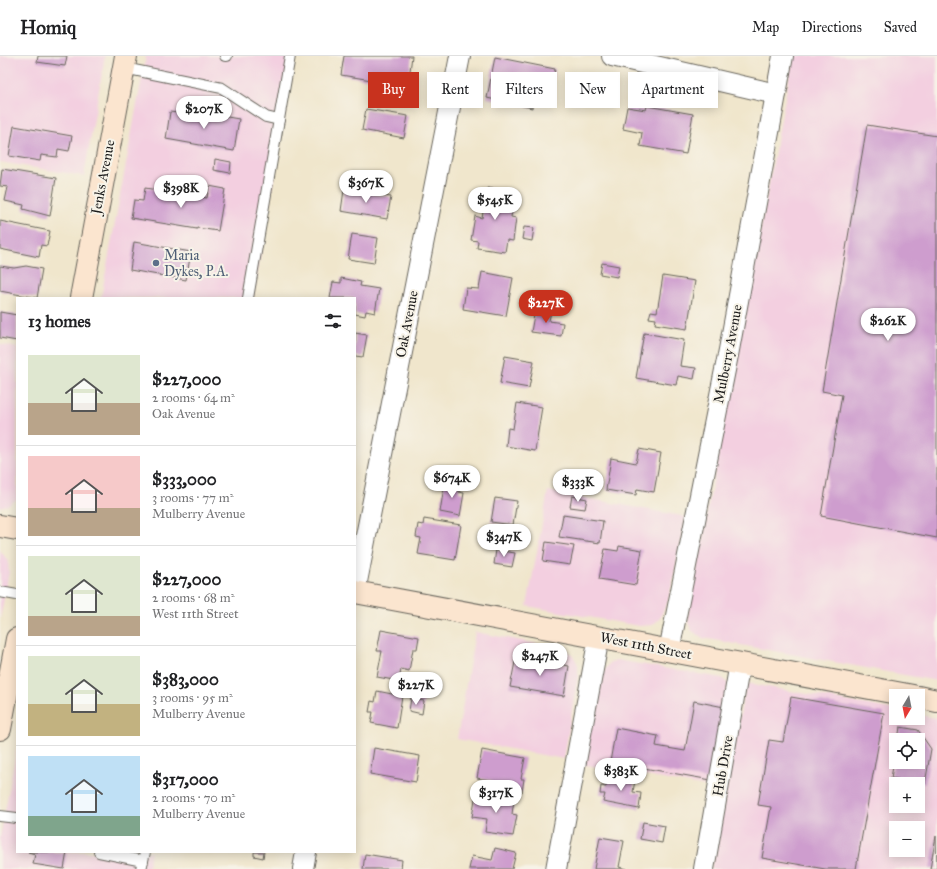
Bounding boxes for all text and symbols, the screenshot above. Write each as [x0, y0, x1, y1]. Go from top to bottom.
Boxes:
text: Homiq [20, 16, 76, 39]
text: Map [752, 19, 779, 36]
text: Directions [801, 19, 862, 36]
text: Saved [884, 19, 917, 36]
chip: Buy [368, 72, 419, 108]
chip: Rent [427, 72, 483, 108]
chip: Filters [491, 72, 557, 108]
chip: New [565, 72, 620, 108]
chip: Apartment [628, 72, 718, 108]
pin: $207K [176, 96, 232, 130]
text: $207K [185, 101, 223, 117]
street label: Jenks Avenue [87, 138, 120, 218]
pin: $367K [338, 170, 394, 204]
pin: $398K [153, 175, 209, 209]
text: $367K [348, 175, 384, 191]
text: $398K [163, 180, 199, 196]
pin: $545K [467, 187, 523, 221]
text: $545K [477, 192, 513, 208]
place label: Maria Dykes, P.A. [164, 247, 229, 280]
marker: Maria Dykes, P.A. [151, 258, 161, 268]
street label: Oak Avenue [392, 289, 422, 359]
pin: $227K [518, 290, 574, 324]
text: $227K [528, 295, 564, 311]
street label: Mulberry Avenue [710, 303, 746, 405]
pin: $262K [860, 308, 916, 342]
icon: filters [322, 310, 344, 332]
text: 13 homes [28, 311, 91, 332]
text: $262K [870, 313, 906, 329]
text: $227,000 [152, 369, 221, 390]
icon: home [60, 371, 108, 419]
text: 2 rooms · 64 m² [152, 390, 235, 406]
text: Oak Avenue [152, 406, 215, 422]
pin: $674K [424, 465, 480, 499]
text: $333,000 [152, 469, 217, 490]
pin: $333K [550, 469, 606, 503]
text: $674K [433, 470, 471, 486]
icon: home [60, 472, 108, 520]
text: $333K [562, 474, 594, 490]
text: 3 rooms · 77 m² [152, 490, 234, 506]
text: Mulberry Avenue [152, 506, 245, 522]
pin: $347K [476, 524, 532, 558]
text: $347K [486, 529, 522, 545]
text: $227,000 [152, 569, 221, 590]
icon: home [60, 572, 108, 620]
text: 2 rooms · 68 m² [152, 590, 234, 606]
text: West 11th Street [152, 606, 239, 622]
street label: West 11th Street [599, 629, 693, 663]
pin: $247K [512, 643, 568, 677]
text: $247K [521, 648, 559, 664]
text: $383,000 [152, 669, 219, 690]
icon: home [60, 672, 108, 720]
pin: $227K [388, 672, 444, 706]
text: $227K [398, 677, 434, 693]
north arrow [889, 689, 925, 725]
map controls [889, 689, 925, 857]
text: 3 rooms · 95 m² [152, 690, 233, 706]
text: Mulberry Avenue [152, 706, 245, 722]
button: locate [889, 733, 925, 769]
street label: Hub Drive [709, 734, 737, 798]
pin: $383K [593, 758, 649, 792]
text: $383K [604, 763, 638, 779]
text: $317,000 [152, 769, 219, 790]
icon: home [60, 772, 108, 820]
button: + [889, 777, 925, 813]
pin: $317K [468, 780, 524, 814]
text: $317K [479, 785, 513, 801]
text: 2 rooms · 70 m² [152, 790, 235, 806]
text: Mulberry Avenue [152, 806, 245, 822]
button: − [889, 821, 925, 857]

